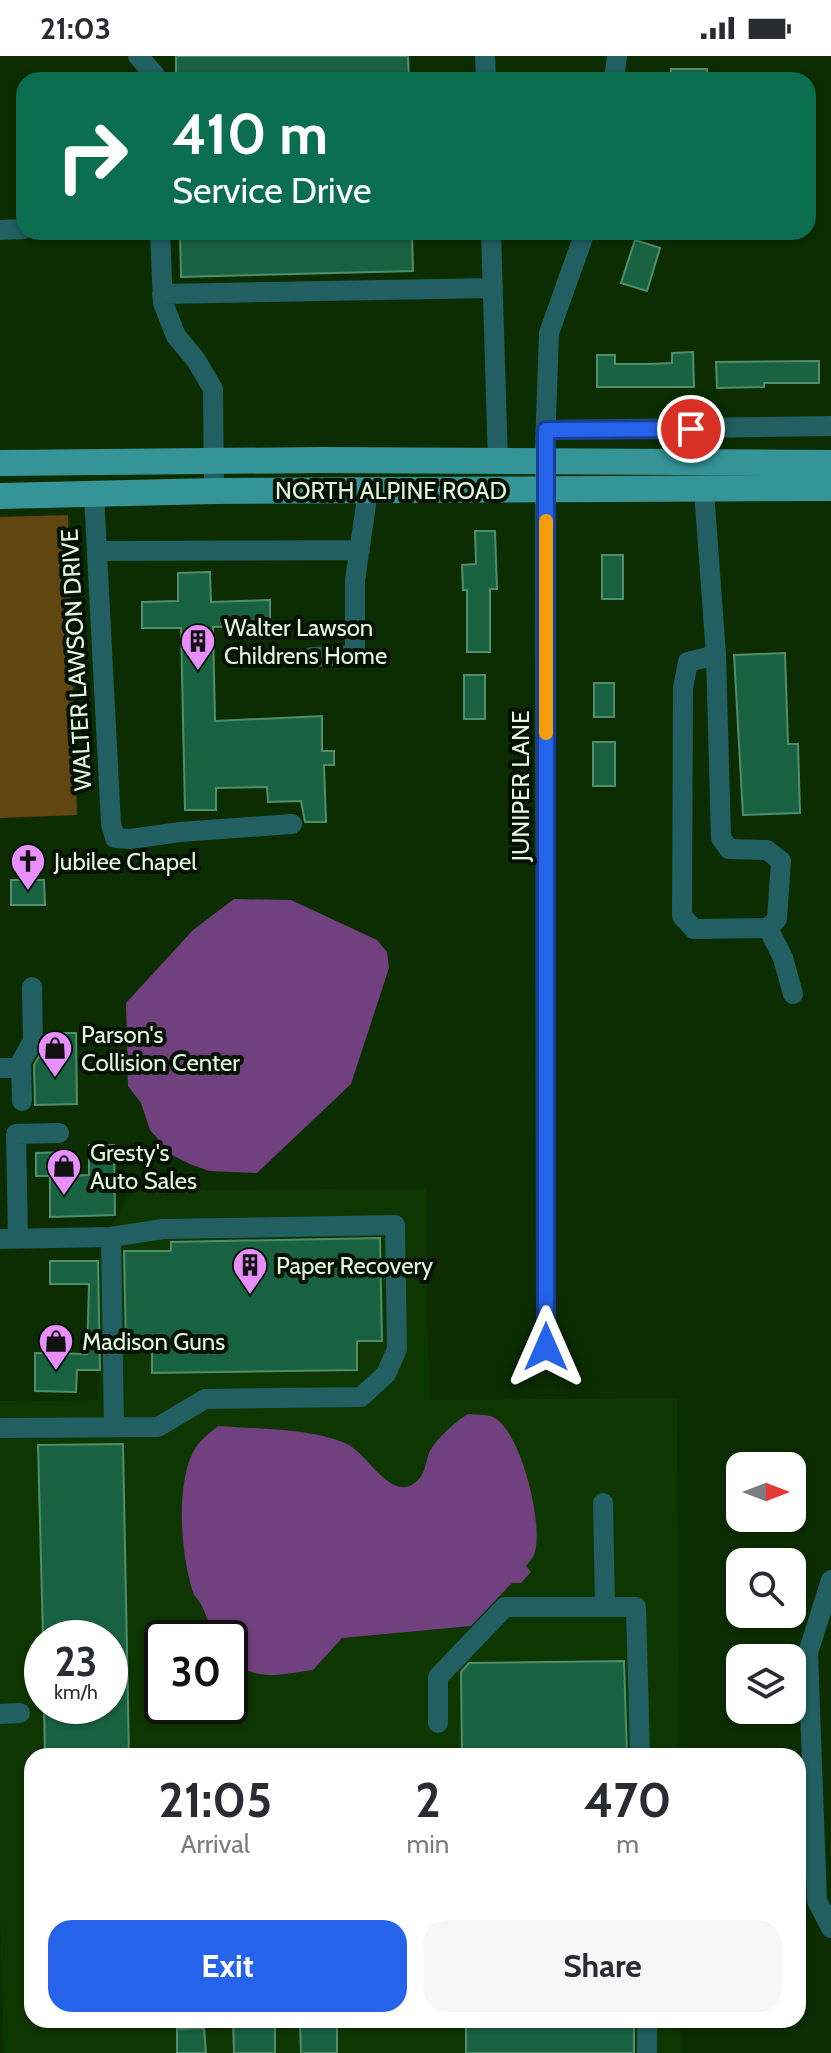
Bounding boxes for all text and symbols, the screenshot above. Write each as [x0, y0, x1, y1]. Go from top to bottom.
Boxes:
text: 21:03 [40, 10, 111, 47]
text: 410 m [172, 100, 328, 168]
icon: right [40, 104, 144, 208]
text: Service Drive [172, 168, 372, 212]
pin [657, 395, 725, 463]
icon: arrive [669, 407, 713, 451]
street label: NORTH ALPINE ROAD [275, 476, 507, 505]
street label: WALTER LAWSON DRIVE [55, 528, 97, 792]
place label: Walter Lawson Childrens Home [224, 613, 387, 670]
building icon: Walter Lawson Childrens Home [179, 622, 217, 672]
street label: JUNIPER LANE [506, 711, 535, 862]
church icon: Jubilee Chapel [9, 842, 47, 892]
place label: Jubilee Chapel [53, 847, 197, 876]
place label: Parson's Collision Center [81, 1020, 240, 1077]
shop icon: Parson's Collision Center [36, 1029, 74, 1079]
place label: Gresty's Auto Sales [90, 1138, 197, 1195]
shop icon: Gresty's Auto Sales [45, 1147, 83, 1197]
building icon: Paper Recovery [231, 1246, 269, 1296]
place label: Paper Recovery [276, 1251, 433, 1280]
position arrow [504, 1305, 588, 1389]
shop icon: Madison Guns [37, 1322, 75, 1372]
place label: Madison Guns [82, 1327, 225, 1356]
north arrow [726, 1452, 806, 1532]
map controls [726, 1452, 806, 1724]
button: search [726, 1548, 806, 1628]
speed limit sign: 30 [144, 1620, 248, 1724]
text: 23 [55, 1637, 97, 1686]
button: layers [726, 1644, 806, 1724]
text: km/h [54, 1680, 98, 1704]
text: 21:05 [158, 1771, 272, 1829]
text: 2 [415, 1771, 441, 1829]
text: 470 [584, 1771, 672, 1829]
text: Arrival [181, 1828, 250, 1860]
text: min [406, 1828, 449, 1860]
text: m [616, 1828, 639, 1860]
button: Exit [48, 1920, 407, 2012]
button: Share [423, 1920, 782, 2012]

